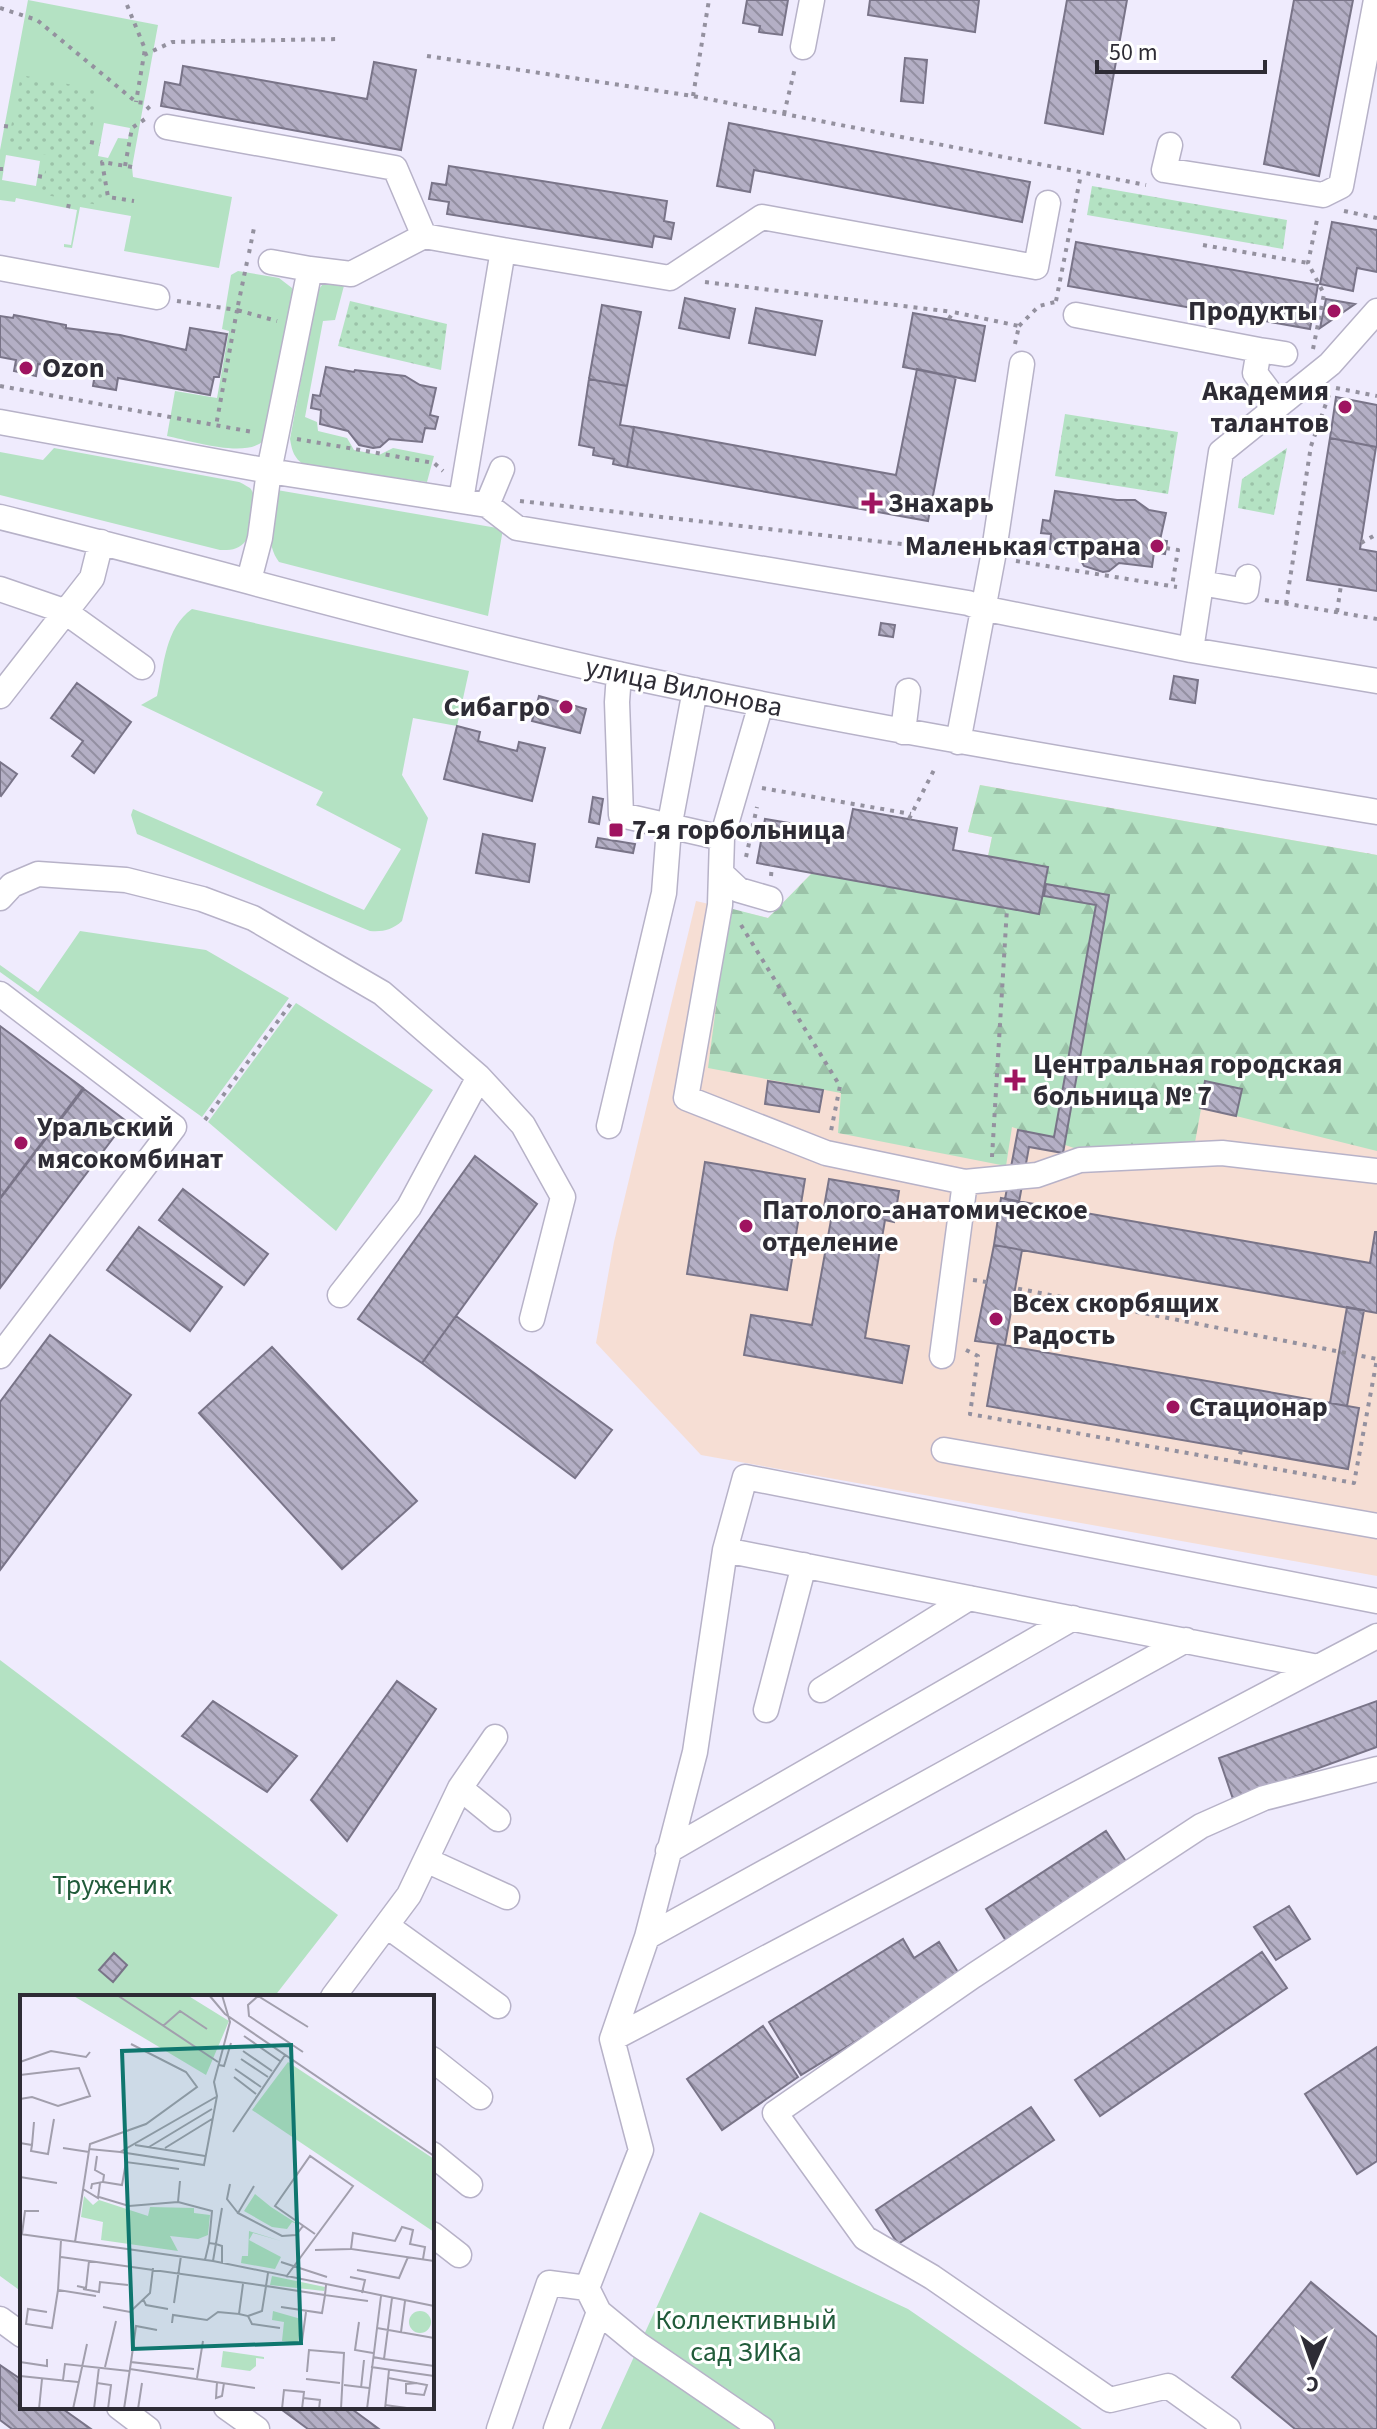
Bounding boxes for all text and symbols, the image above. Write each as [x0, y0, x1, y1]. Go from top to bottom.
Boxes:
scale bar [1097, 24, 1265, 74]
text: 50 m [1109, 35, 1158, 70]
place label: Продукты [1188, 291, 1318, 331]
marker: Продукты [1325, 302, 1343, 320]
place label: Ozon [42, 348, 105, 388]
marker: Ozon [17, 359, 35, 377]
place label: Академия талантов [1201, 371, 1329, 443]
marker: Академия талантов [1336, 398, 1354, 416]
place label: Знахарь [888, 483, 994, 523]
marker: Знахарь [863, 494, 881, 512]
place label: Маленькая страна [905, 526, 1141, 566]
marker: Маленькая страна [1148, 537, 1166, 555]
street label: улица Вилонова [582, 647, 786, 727]
place label: Сибагро [444, 687, 550, 727]
marker: Сибагро [557, 698, 575, 716]
place label: 7-я горбольница [632, 810, 845, 850]
marker: 7-я горбольница [607, 821, 625, 839]
place label: Центральная городская больница № 7 [1033, 1044, 1342, 1116]
marker: Центральная городская больница № 7 [1004, 1069, 1026, 1091]
place label: Уральский мясокомбинат [37, 1107, 224, 1179]
marker: Уральский мясокомбинат [12, 1134, 30, 1152]
place label: Патолого-анатомическое отделение [762, 1190, 1088, 1262]
marker: Патолого-анатомическое отделение [737, 1217, 755, 1235]
place label: Всех скорбящих Радость [1012, 1283, 1219, 1355]
marker: Всех скорбящих Радость [987, 1310, 1005, 1328]
place label: Стационар [1189, 1387, 1328, 1427]
marker: Стационар [1164, 1398, 1182, 1416]
park label: Труженик [52, 1865, 172, 1905]
inset map [20, 1995, 434, 2409]
park label: Коллективный сад ЗИКа [655, 2300, 837, 2372]
north arrow [1273, 2325, 1353, 2405]
text: С [1305, 2368, 1319, 2400]

